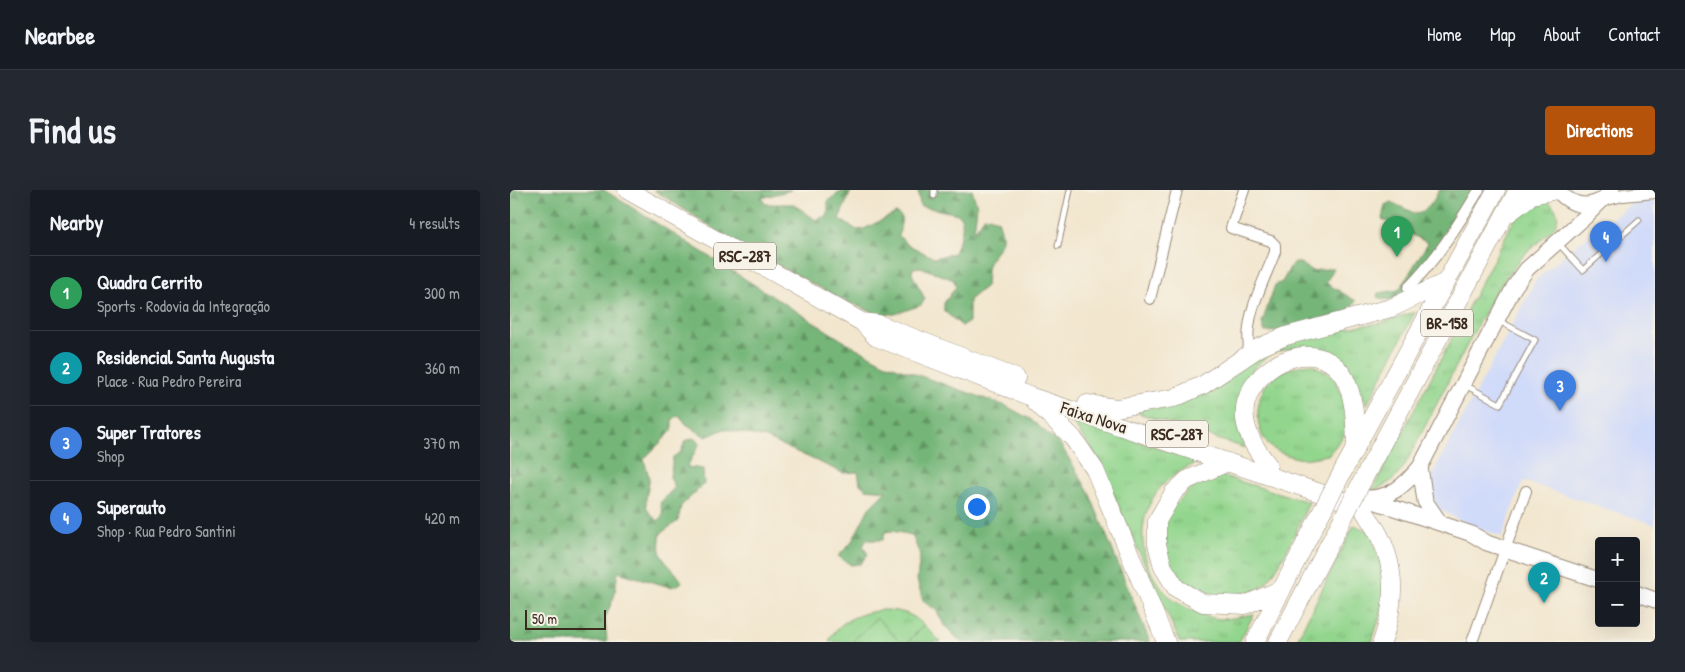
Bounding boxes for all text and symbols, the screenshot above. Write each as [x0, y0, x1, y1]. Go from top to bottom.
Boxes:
text: Nearbee [25, 19, 95, 51]
text: Home [1427, 22, 1462, 47]
text: Map [1490, 22, 1515, 47]
text: About [1543, 22, 1580, 47]
text: Contact [1608, 22, 1660, 47]
button: Directions [1545, 106, 1655, 155]
text: Find us [30, 107, 116, 154]
text: Nearby [50, 208, 103, 237]
text: 4 results [409, 212, 460, 234]
pin: 1 [1381, 216, 1413, 257]
pin: 4 [1590, 221, 1622, 262]
road number: RSC-287 [714, 242, 776, 270]
text: Quadra Cerrito [97, 269, 202, 295]
text: 1 [63, 282, 69, 304]
text: 300 m [424, 282, 460, 304]
text: Sports · Rodovia da Integração [97, 295, 270, 317]
road number: BR-158 [1421, 310, 1473, 336]
text: Residencial Santa Augusta [97, 344, 274, 370]
text: 2 [62, 357, 70, 379]
text: 360 m [425, 357, 460, 379]
text: Place · Rua Pedro Pereira [97, 370, 241, 392]
pin: 3 [1544, 370, 1576, 411]
street label: Faixa Nova [1057, 394, 1130, 439]
text: Super Tratores [97, 419, 201, 445]
road number: RSC-287 [1146, 420, 1208, 448]
text: 3 [62, 432, 70, 454]
text: 370 m [423, 432, 460, 454]
text: Shop [97, 445, 124, 467]
text: Superauto [97, 494, 166, 520]
your location [964, 494, 990, 520]
text: 4 [63, 507, 69, 529]
text: 420 m [425, 507, 460, 529]
text: Shop · Rua Pedro Santini [97, 520, 236, 542]
map controls [1595, 537, 1640, 627]
button: + [1595, 537, 1640, 582]
pin: 2 [1528, 562, 1560, 603]
button: − [1595, 582, 1640, 627]
scale bar [525, 607, 606, 630]
text: 50 m [532, 609, 557, 628]

